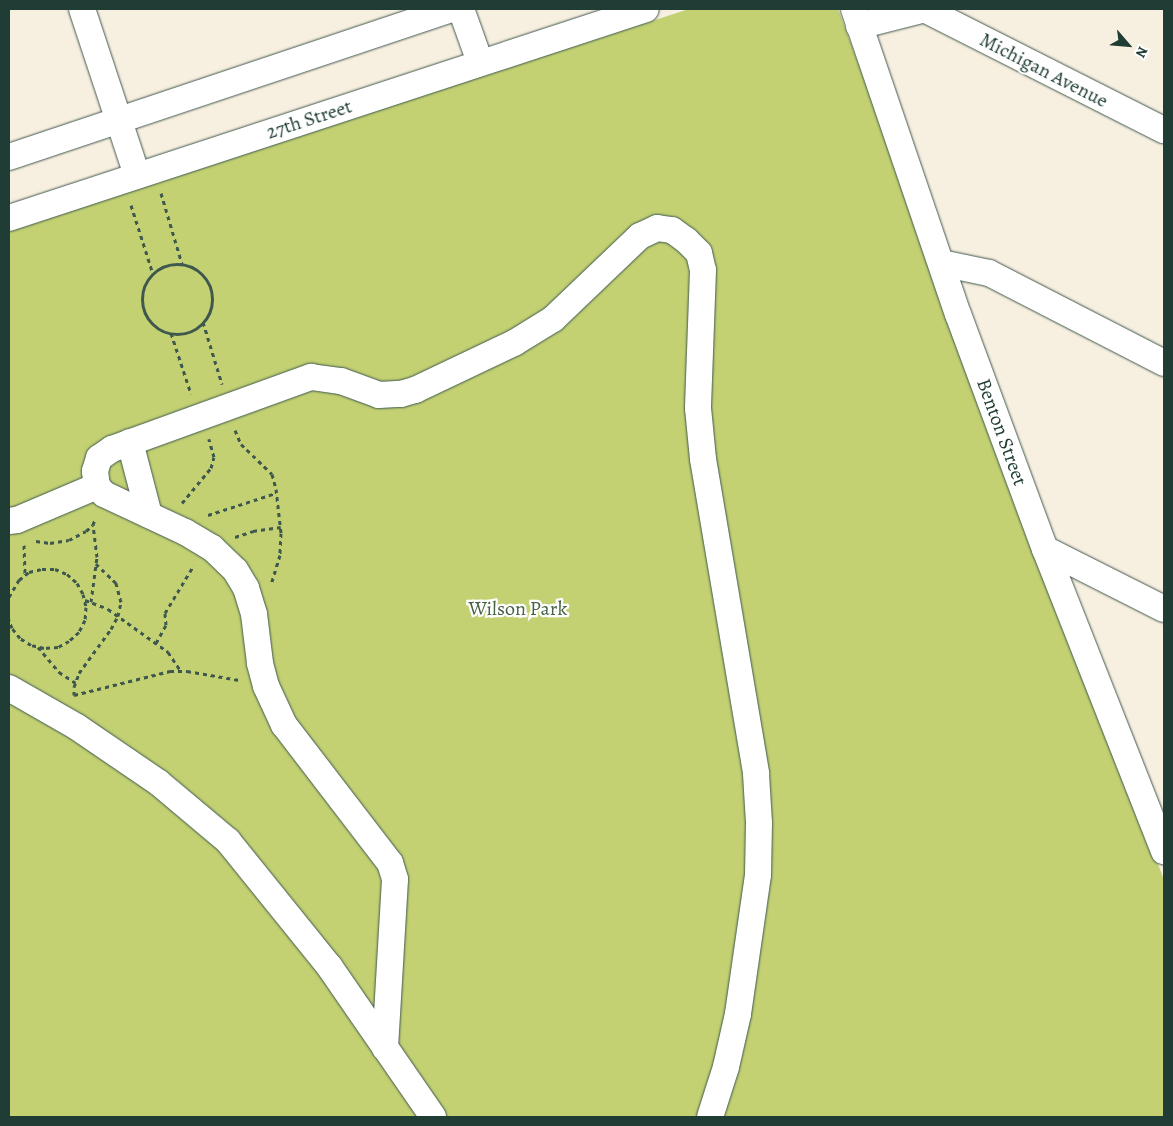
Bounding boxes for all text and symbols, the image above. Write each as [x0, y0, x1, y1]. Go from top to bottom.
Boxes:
north arrow [1103, 20, 1153, 70]
street label: Michigan Avenue [976, 27, 1112, 113]
text: N [1131, 43, 1153, 61]
street label: 27th Street [263, 94, 355, 144]
street label: Benton Street [972, 375, 1032, 489]
park label: Wilson Park [469, 596, 567, 620]

